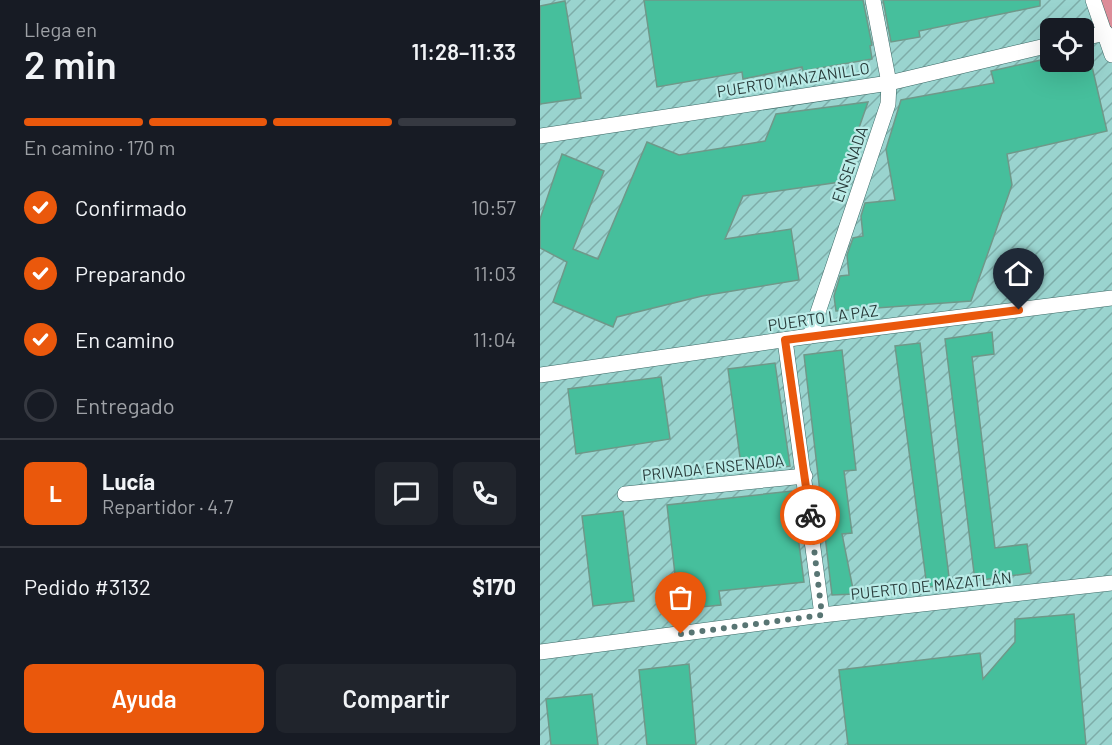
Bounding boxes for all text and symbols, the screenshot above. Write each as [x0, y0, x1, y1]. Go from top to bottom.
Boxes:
text: Llega en [24, 17, 97, 41]
map controls [1040, 18, 1094, 72]
button: locate [1040, 18, 1094, 72]
text: 11:28–11:33 [412, 38, 516, 64]
text: 2 min [24, 40, 117, 87]
street label: PUERTO MANZANILLO [715, 58, 871, 100]
street label: ENSENADA [827, 123, 871, 205]
text: En camino · 170 m [24, 135, 175, 159]
icon: check [24, 191, 57, 224]
text: Confirmado [75, 194, 187, 220]
text: 10:57 [471, 195, 516, 219]
pin [993, 248, 1044, 310]
icon: check [24, 257, 57, 290]
icon: home [1002, 257, 1035, 290]
text: Preparando [75, 260, 186, 286]
text: 11:03 [474, 261, 516, 285]
street label: PUERTO LA PAZ [767, 300, 879, 334]
icon: check [24, 323, 57, 356]
text: En camino [75, 326, 175, 352]
text: 11:04 [473, 327, 516, 351]
text: Entregado [75, 392, 175, 418]
street label: PRIVADA ENSENADA [641, 450, 785, 484]
button: chat [375, 462, 438, 525]
button: phone [453, 462, 516, 525]
text: Lucía [102, 468, 155, 494]
text: L [49, 480, 62, 506]
courier [780, 485, 840, 545]
text: Repartidor · 4.7 [102, 494, 233, 518]
icon: bike [794, 499, 827, 532]
street label: PUERTO DE MAZATLÁN [850, 567, 1012, 603]
pin [655, 572, 706, 634]
text: Pedido #3132 [24, 573, 151, 599]
text: $170 [472, 573, 516, 599]
icon: bag [664, 581, 697, 614]
button: Ayuda [24, 664, 264, 733]
button: Compartir [276, 664, 516, 733]

